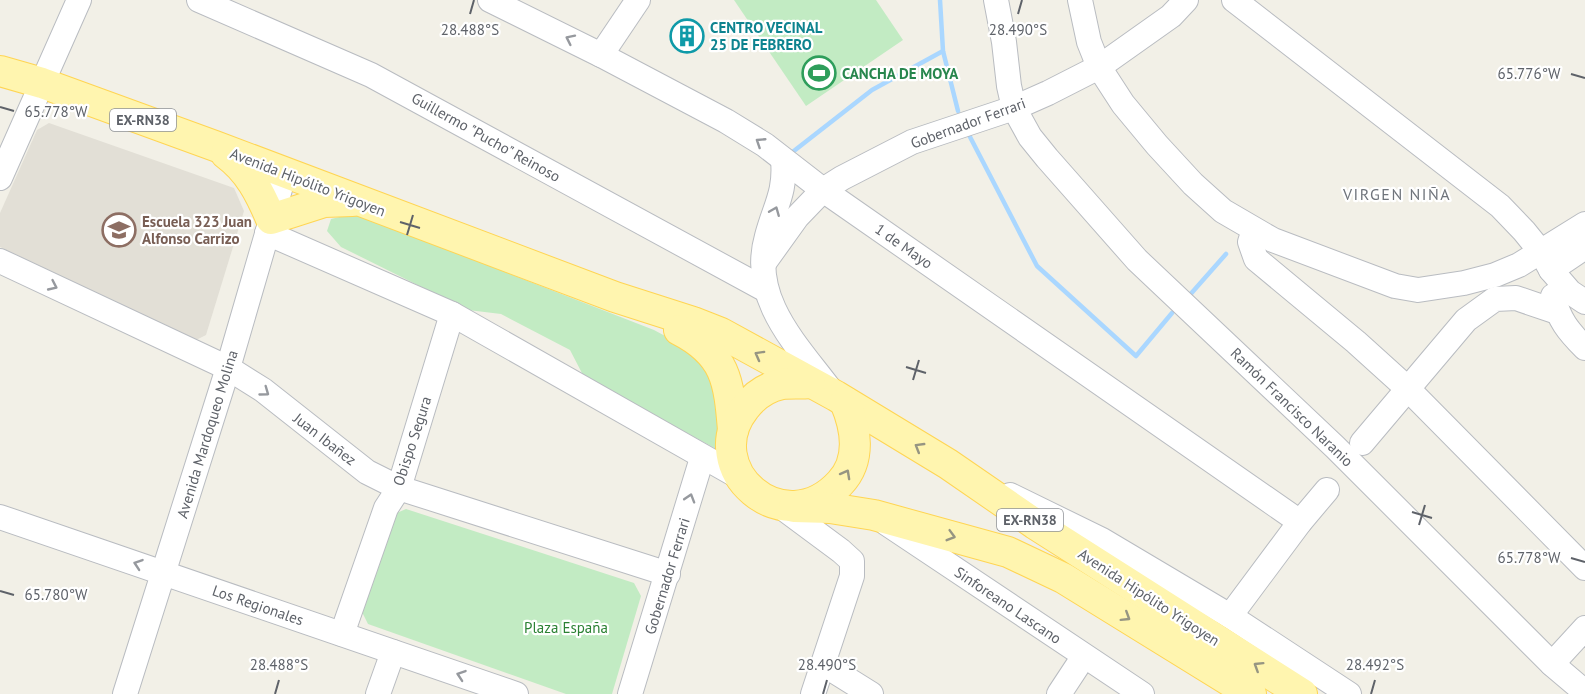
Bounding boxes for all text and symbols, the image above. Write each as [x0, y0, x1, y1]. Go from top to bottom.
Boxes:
building icon: CENTRO VECINAL 25 DE FEBRERO [669, 18, 705, 54]
place label: CENTRO VECINAL 25 DE FEBRERO [710, 18, 823, 54]
text: 28.488°S [441, 20, 499, 39]
text: 28.490°S [989, 20, 1047, 39]
one-way arrow [566, 35, 577, 47]
sports icon: CANCHA DE MOYA [801, 55, 837, 91]
place label: CANCHA DE MOYA [842, 64, 959, 83]
text: 65.776°W [1498, 64, 1561, 83]
street label: Guillermo "Pucho" Reinoso [408, 88, 564, 186]
street label: Gobernador Ferrari [908, 93, 1028, 153]
text: 65.778°W [25, 102, 88, 121]
road number: EX-RN38 [110, 109, 176, 131]
one-way arrow [756, 138, 767, 149]
street label: Avenida Hipólito Yrigoyen [228, 144, 388, 220]
district label: VIRGEN NIÑA [1342, 184, 1451, 204]
one-way arrow [768, 207, 781, 217]
school or university icon: Escuela 323 Juan Alfonso Carrizo [101, 212, 137, 248]
place label: Escuela 323 Juan Alfonso Carrizo [142, 212, 252, 248]
street label: 1 de Mayo [871, 219, 937, 273]
one-way arrow [47, 279, 58, 291]
street label: Ramón Francisco Naranio [1227, 344, 1357, 470]
street label: Avenida Mardoqueo Molina [172, 348, 242, 520]
one-way arrow [754, 351, 765, 362]
one-way arrow [258, 385, 269, 396]
street label: Obispo Segura [389, 394, 435, 488]
street label: Juan Ibañez [289, 408, 360, 469]
one-way arrow [915, 442, 925, 454]
one-way arrow [839, 469, 850, 480]
one-way arrow [683, 493, 695, 504]
road number: EX-RN38 [997, 509, 1063, 531]
street label: Gobernador Ferrari [640, 515, 694, 637]
one-way arrow [945, 529, 956, 541]
street label: Avenida Hipólito Yrigoyen [1075, 544, 1223, 650]
text: 65.778°W [1498, 548, 1561, 567]
one-way arrow [133, 558, 144, 571]
street label: Sinforeano Lascano [951, 562, 1065, 648]
street label: Los Regionales [210, 581, 306, 629]
text: 65.780°W [25, 585, 88, 604]
one-way arrow [1120, 610, 1131, 621]
park label: Plaza España [524, 618, 608, 637]
text: 28.488°S [250, 655, 308, 674]
text: 28.490°S [798, 655, 856, 674]
text: 28.492°S [1346, 655, 1404, 674]
one-way arrow [1254, 662, 1264, 674]
one-way arrow [456, 670, 467, 682]

